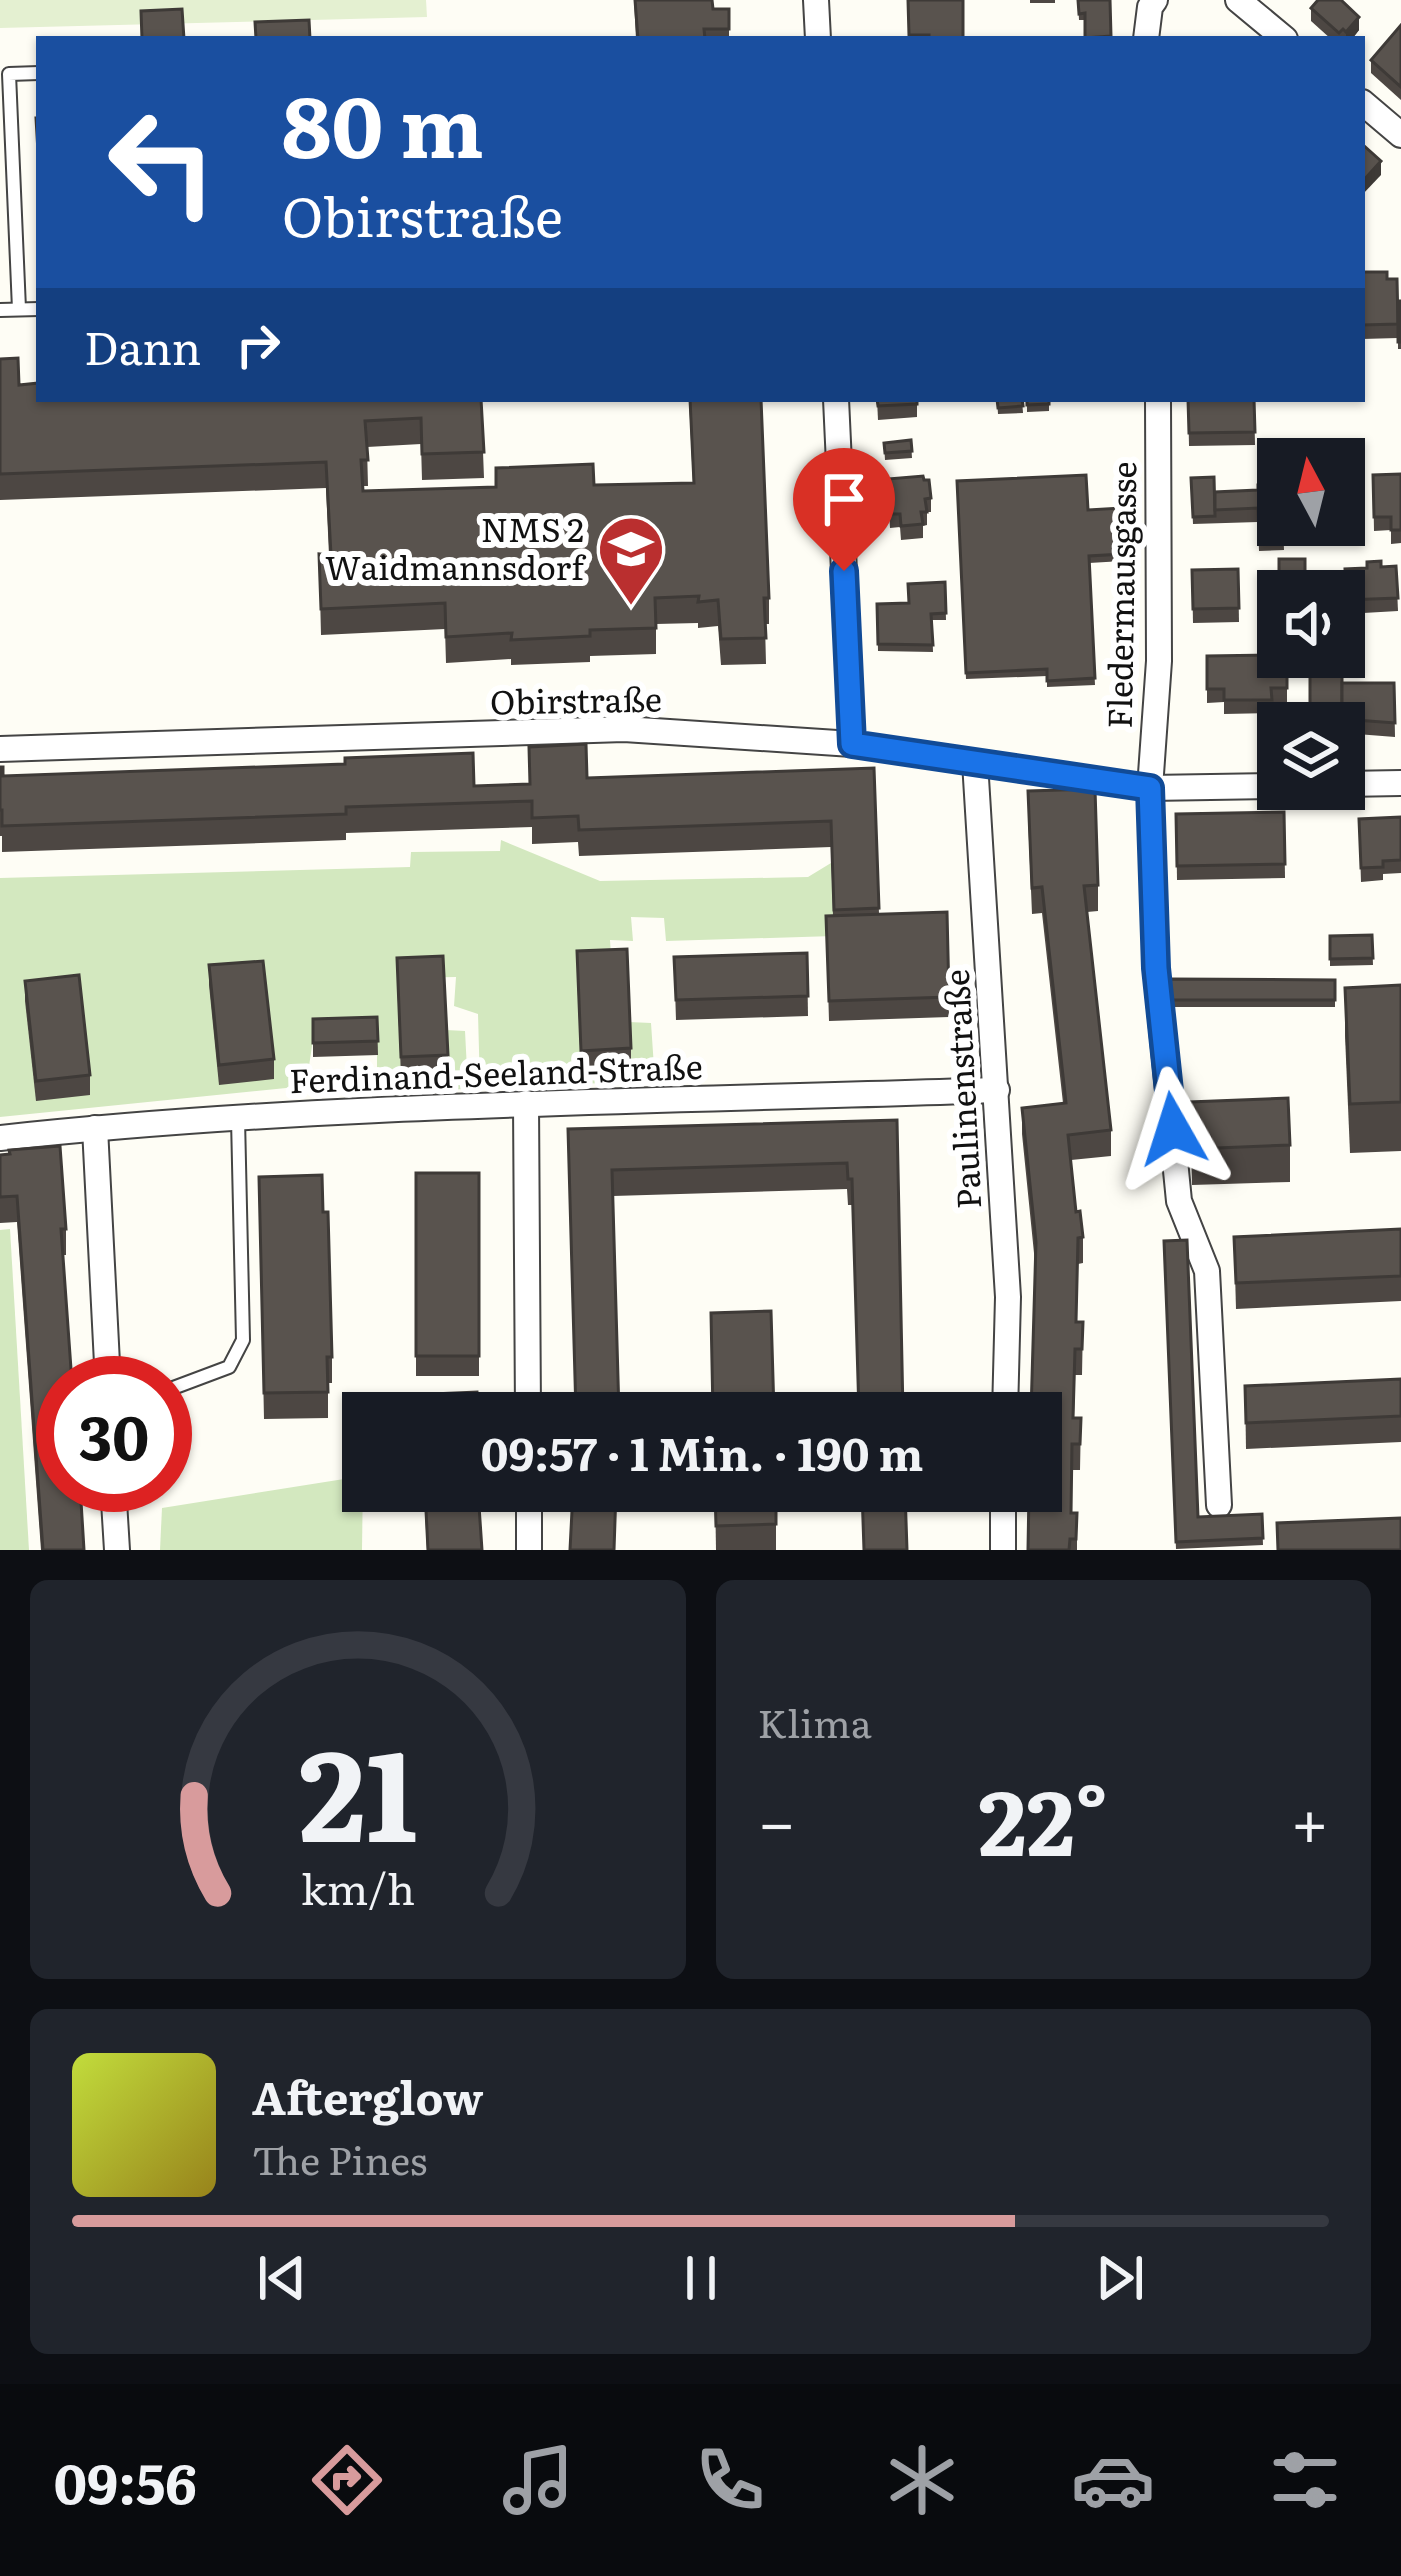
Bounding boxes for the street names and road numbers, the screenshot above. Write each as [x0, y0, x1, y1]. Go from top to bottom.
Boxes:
street label: Fledermausgasse [1093, 461, 1146, 729]
street label: Obirstraße [490, 673, 662, 724]
street label: Paulinenstraße [930, 968, 991, 1210]
street label: Ferdinand-Seeland-Straße [288, 1040, 703, 1103]

